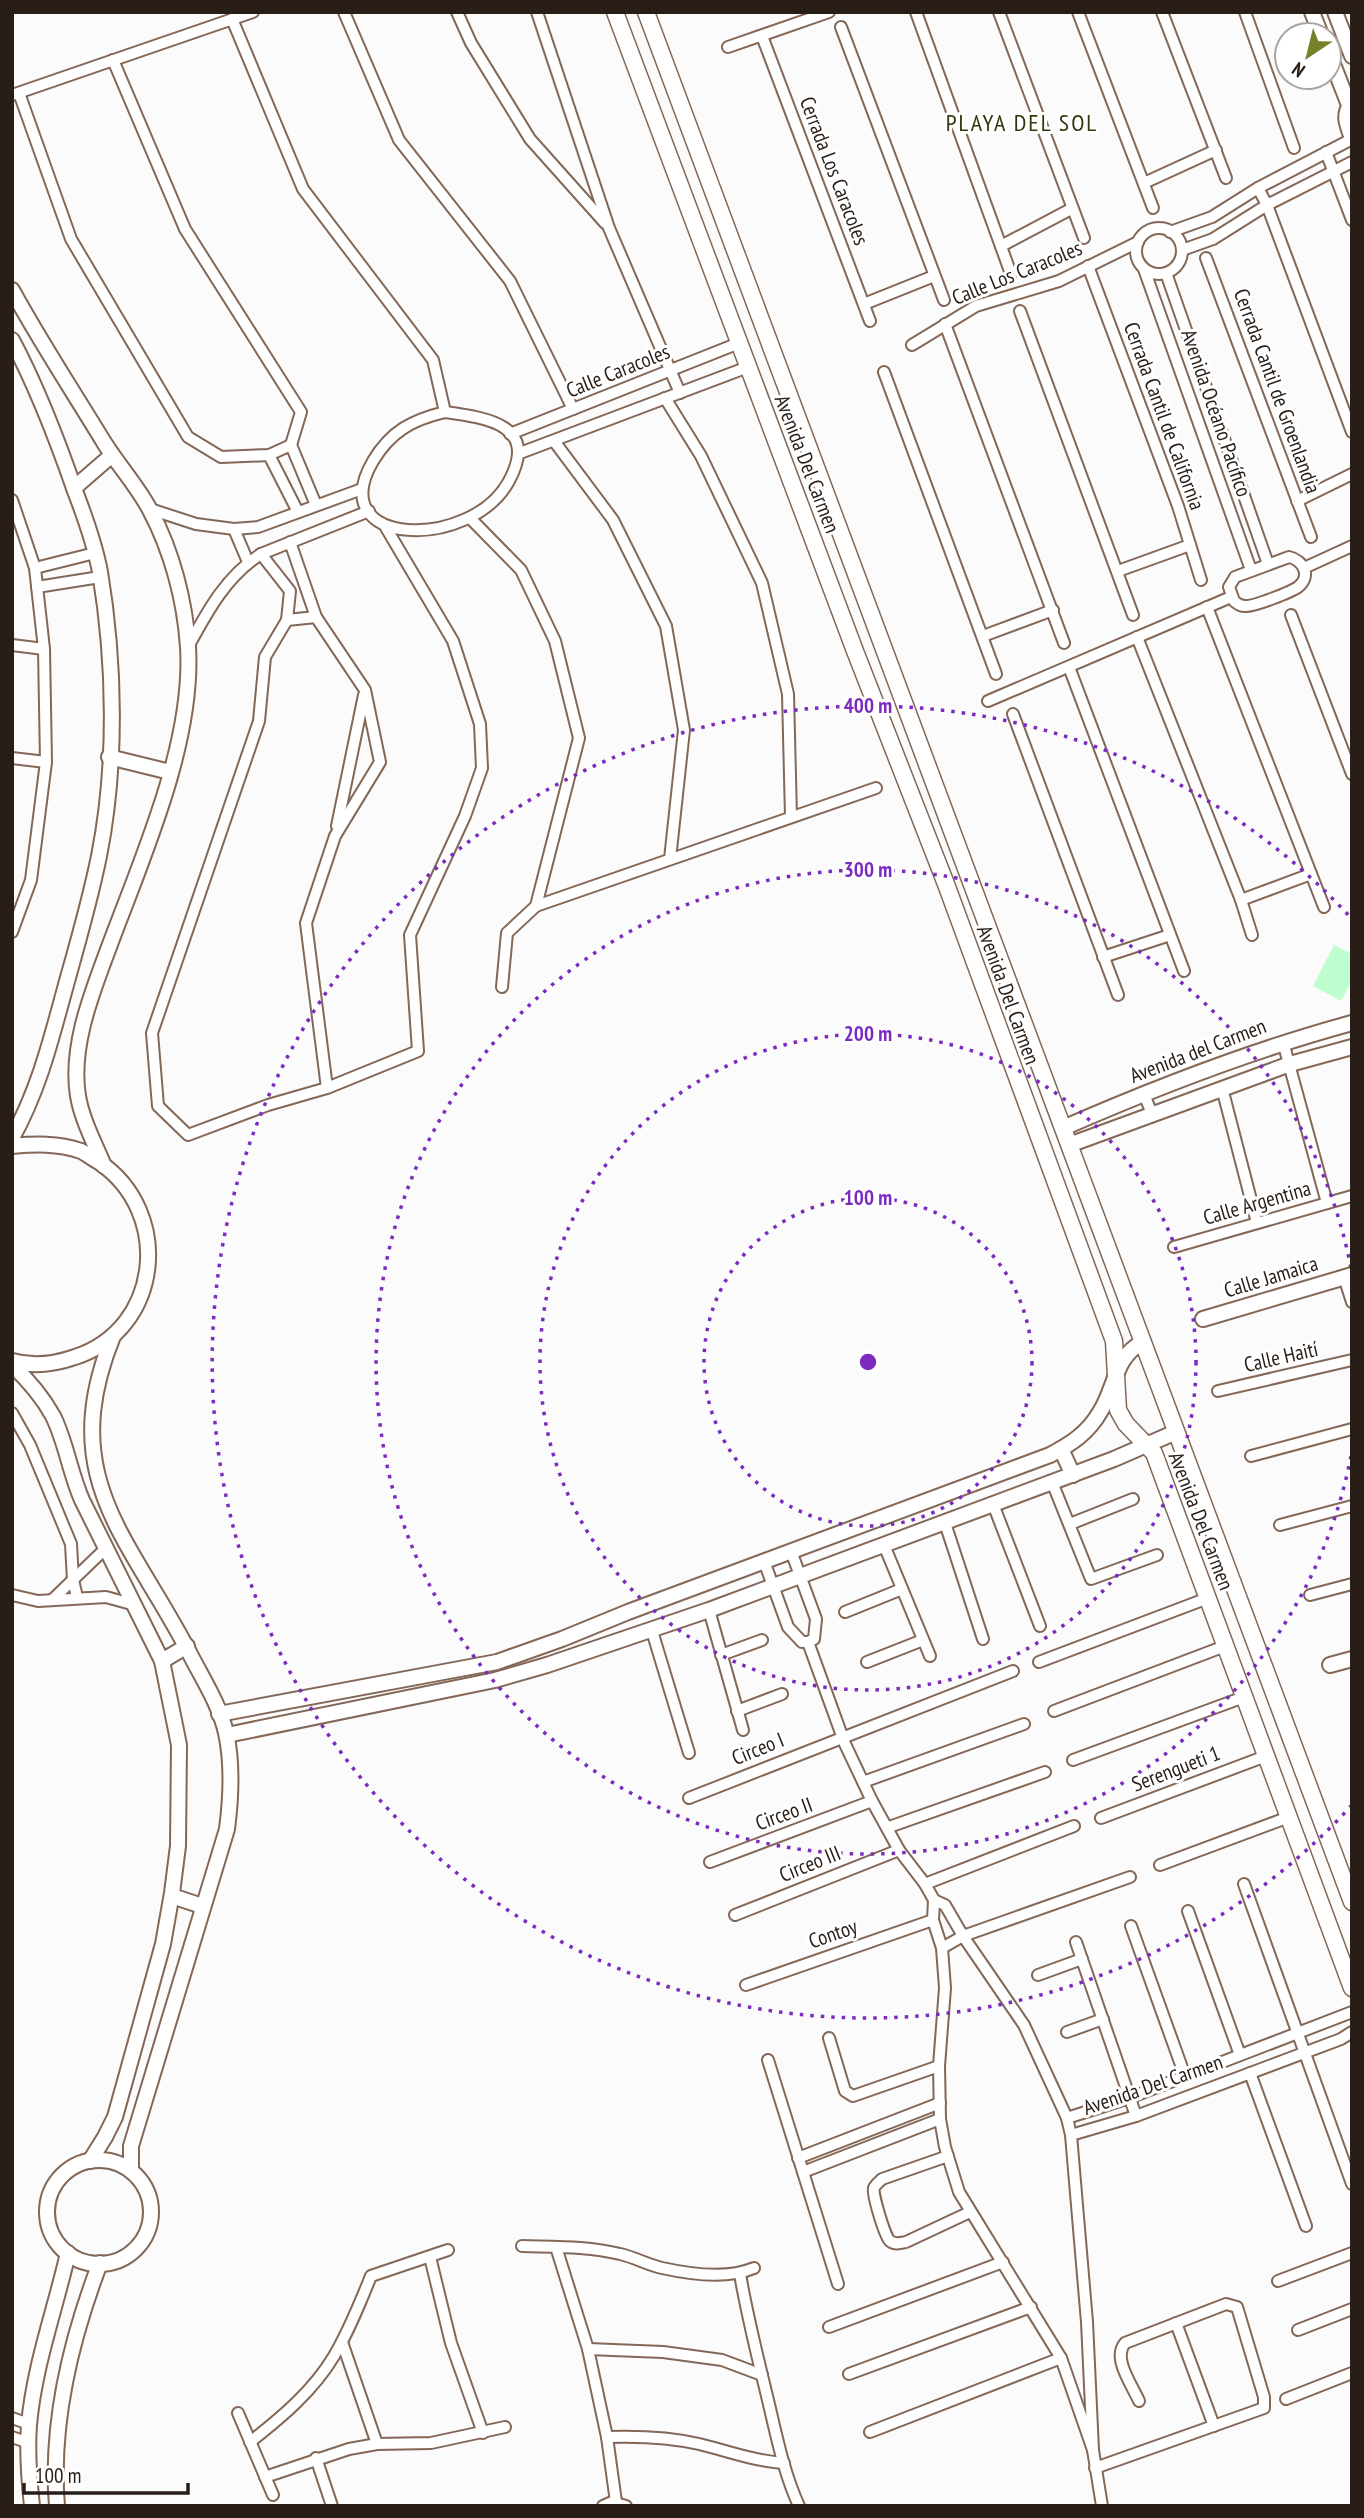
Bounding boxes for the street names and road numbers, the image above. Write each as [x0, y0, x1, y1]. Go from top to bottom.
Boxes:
street label: Cerrada Los Caracoles [794, 93, 875, 249]
street label: Calle Los Caracoles [948, 234, 1086, 311]
street label: Cerrada Cantil de Groenlandia [1228, 285, 1327, 497]
street label: Cerrada Cantil de California [1118, 318, 1211, 513]
street label: Avenida Océano Pacífico [1175, 326, 1258, 500]
street label: Calle Caracoles [562, 338, 674, 404]
street label: Avenida Del Carmen [769, 391, 846, 537]
street label: Avenida Del Carmen [971, 922, 1046, 1068]
street label: Avenida del Carmen [1126, 1012, 1270, 1089]
street label: Calle Argentina [1200, 1174, 1314, 1231]
street label: Calle Jamaica [1221, 1249, 1321, 1304]
street label: Calle Haití [1241, 1335, 1321, 1378]
street label: Avenida Del Carmen [1163, 1448, 1240, 1594]
street label: Circeo I [728, 1726, 788, 1771]
street label: Serengueti 1 [1128, 1739, 1224, 1798]
street label: Circeo II [752, 1791, 816, 1836]
street label: Circeo III [775, 1839, 844, 1888]
street label: Contoy [805, 1913, 861, 1954]
street label: Avenida Del Carmen [1079, 2048, 1226, 2121]

